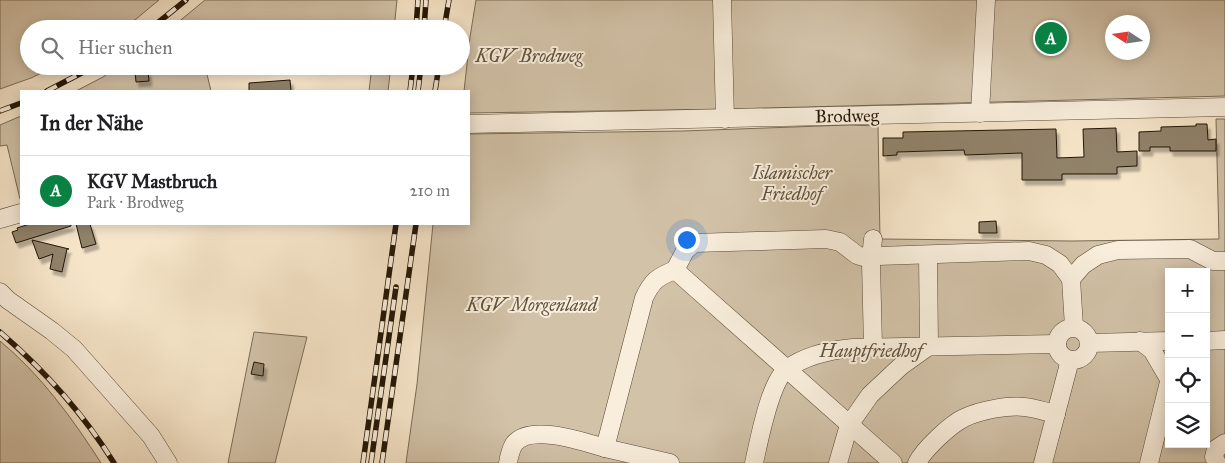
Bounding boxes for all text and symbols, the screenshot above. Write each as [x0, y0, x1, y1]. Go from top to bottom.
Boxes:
north arrow [1105, 15, 1150, 60]
pin: A [1035, 19, 1067, 57]
search box [20, 20, 470, 75]
icon: search [38, 34, 66, 62]
text: Hier suchen [78, 36, 172, 59]
park label: KGV Brodweg [474, 45, 584, 67]
street label: Brodweg [815, 104, 880, 129]
text: In der Nähe [40, 110, 143, 136]
park label: Islamischer Friedhof [751, 162, 833, 205]
text: KGV Mastbruch [87, 170, 217, 193]
text: A [51, 181, 61, 200]
text: 210 m [410, 181, 450, 200]
text: Park · Brodweg [87, 193, 183, 212]
your location [674, 227, 700, 253]
map controls [1165, 268, 1210, 448]
button: + [1165, 268, 1210, 313]
park label: KGV Morgenland [466, 294, 599, 316]
button: − [1165, 313, 1210, 358]
park label: Hauptfriedhof [818, 340, 928, 363]
button: locate [1165, 358, 1210, 403]
button: layers [1165, 403, 1210, 448]

